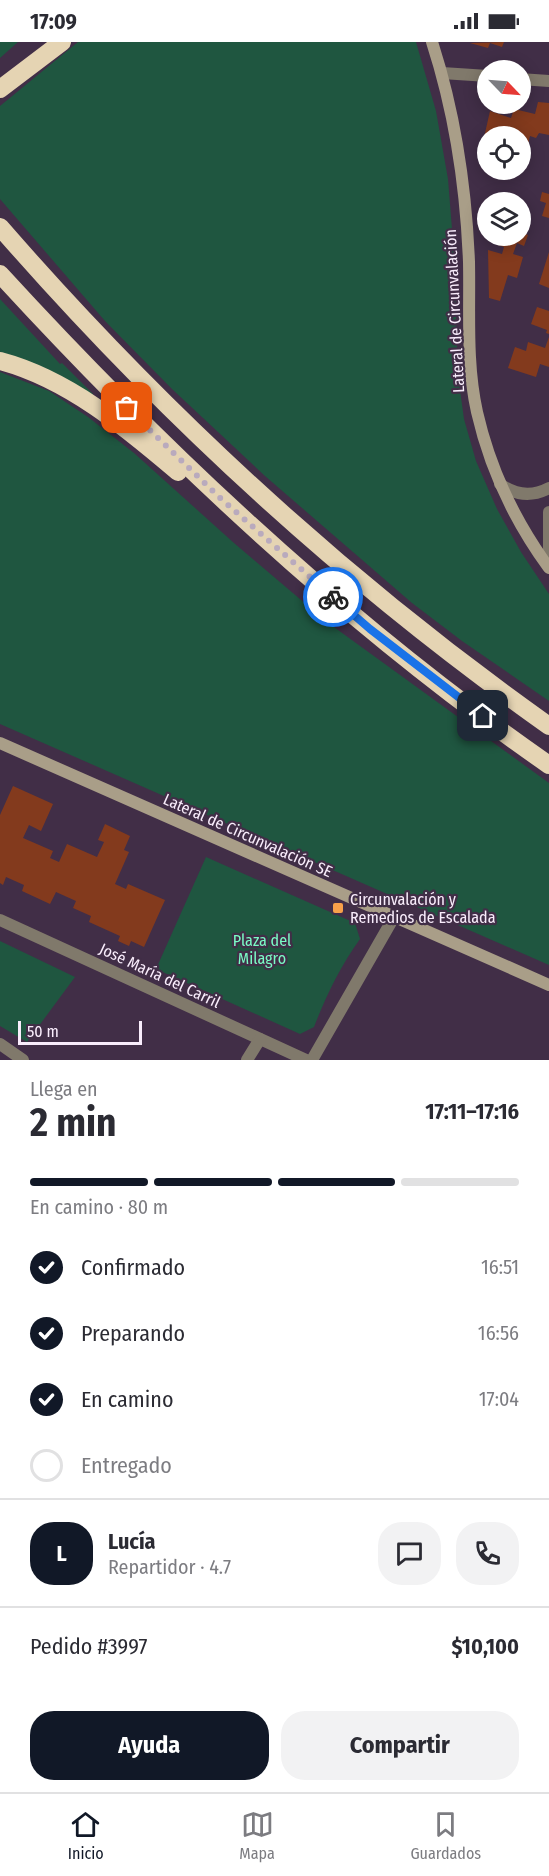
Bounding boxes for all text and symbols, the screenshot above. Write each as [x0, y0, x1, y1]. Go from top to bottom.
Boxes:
text: 17:09 [30, 8, 77, 35]
north arrow [477, 60, 531, 114]
map controls [477, 60, 531, 246]
button: locate [477, 126, 531, 180]
button: layers [477, 192, 531, 246]
street label: Lateral de Circunvalación [441, 229, 468, 393]
pin [101, 382, 152, 433]
icon: bag [110, 391, 143, 424]
courier [303, 567, 363, 627]
icon: bike [317, 581, 350, 614]
pin [457, 690, 508, 741]
icon: home [466, 699, 499, 732]
street label: Lateral de Circunvalación SE [160, 790, 335, 881]
place label: Circunvalación y Remedios de Escalada [350, 890, 496, 927]
marker: Circunvalación y Remedios de Escalada [331, 901, 345, 915]
park label: Plaza del Milagro [233, 931, 291, 968]
street label: José María del Carril [96, 939, 223, 1012]
scale bar [18, 1018, 142, 1046]
text: 50 m [27, 1022, 59, 1041]
text: Llega en [30, 1077, 98, 1101]
text: 17:11–17:16 [425, 1098, 519, 1125]
text: 2 min [30, 1100, 116, 1146]
text: En camino · 80 m [30, 1195, 168, 1219]
icon: check [30, 1251, 63, 1284]
text: Confirmado [81, 1254, 185, 1281]
text: 16:51 [481, 1255, 519, 1279]
icon: check [30, 1317, 63, 1350]
text: Preparando [81, 1320, 185, 1347]
text: 16:56 [478, 1321, 519, 1345]
icon: check [30, 1383, 63, 1416]
text: En camino [81, 1386, 173, 1413]
text: 17:04 [479, 1387, 519, 1411]
text: Entregado [81, 1452, 172, 1479]
button: chat [378, 1522, 441, 1585]
button: phone [456, 1522, 519, 1585]
text: Lucía [108, 1528, 156, 1555]
text: L [56, 1540, 67, 1567]
text: Repartidor · 4.7 [108, 1555, 231, 1579]
text: Pedido #3997 [30, 1633, 147, 1660]
text: $10,100 [451, 1633, 519, 1660]
button: Ayuda [30, 1711, 269, 1780]
button: Compartir [281, 1711, 519, 1780]
tab: Inicio [68, 1808, 104, 1863]
tab: Mapa [239, 1808, 275, 1863]
tab: Guardados [410, 1808, 481, 1863]

